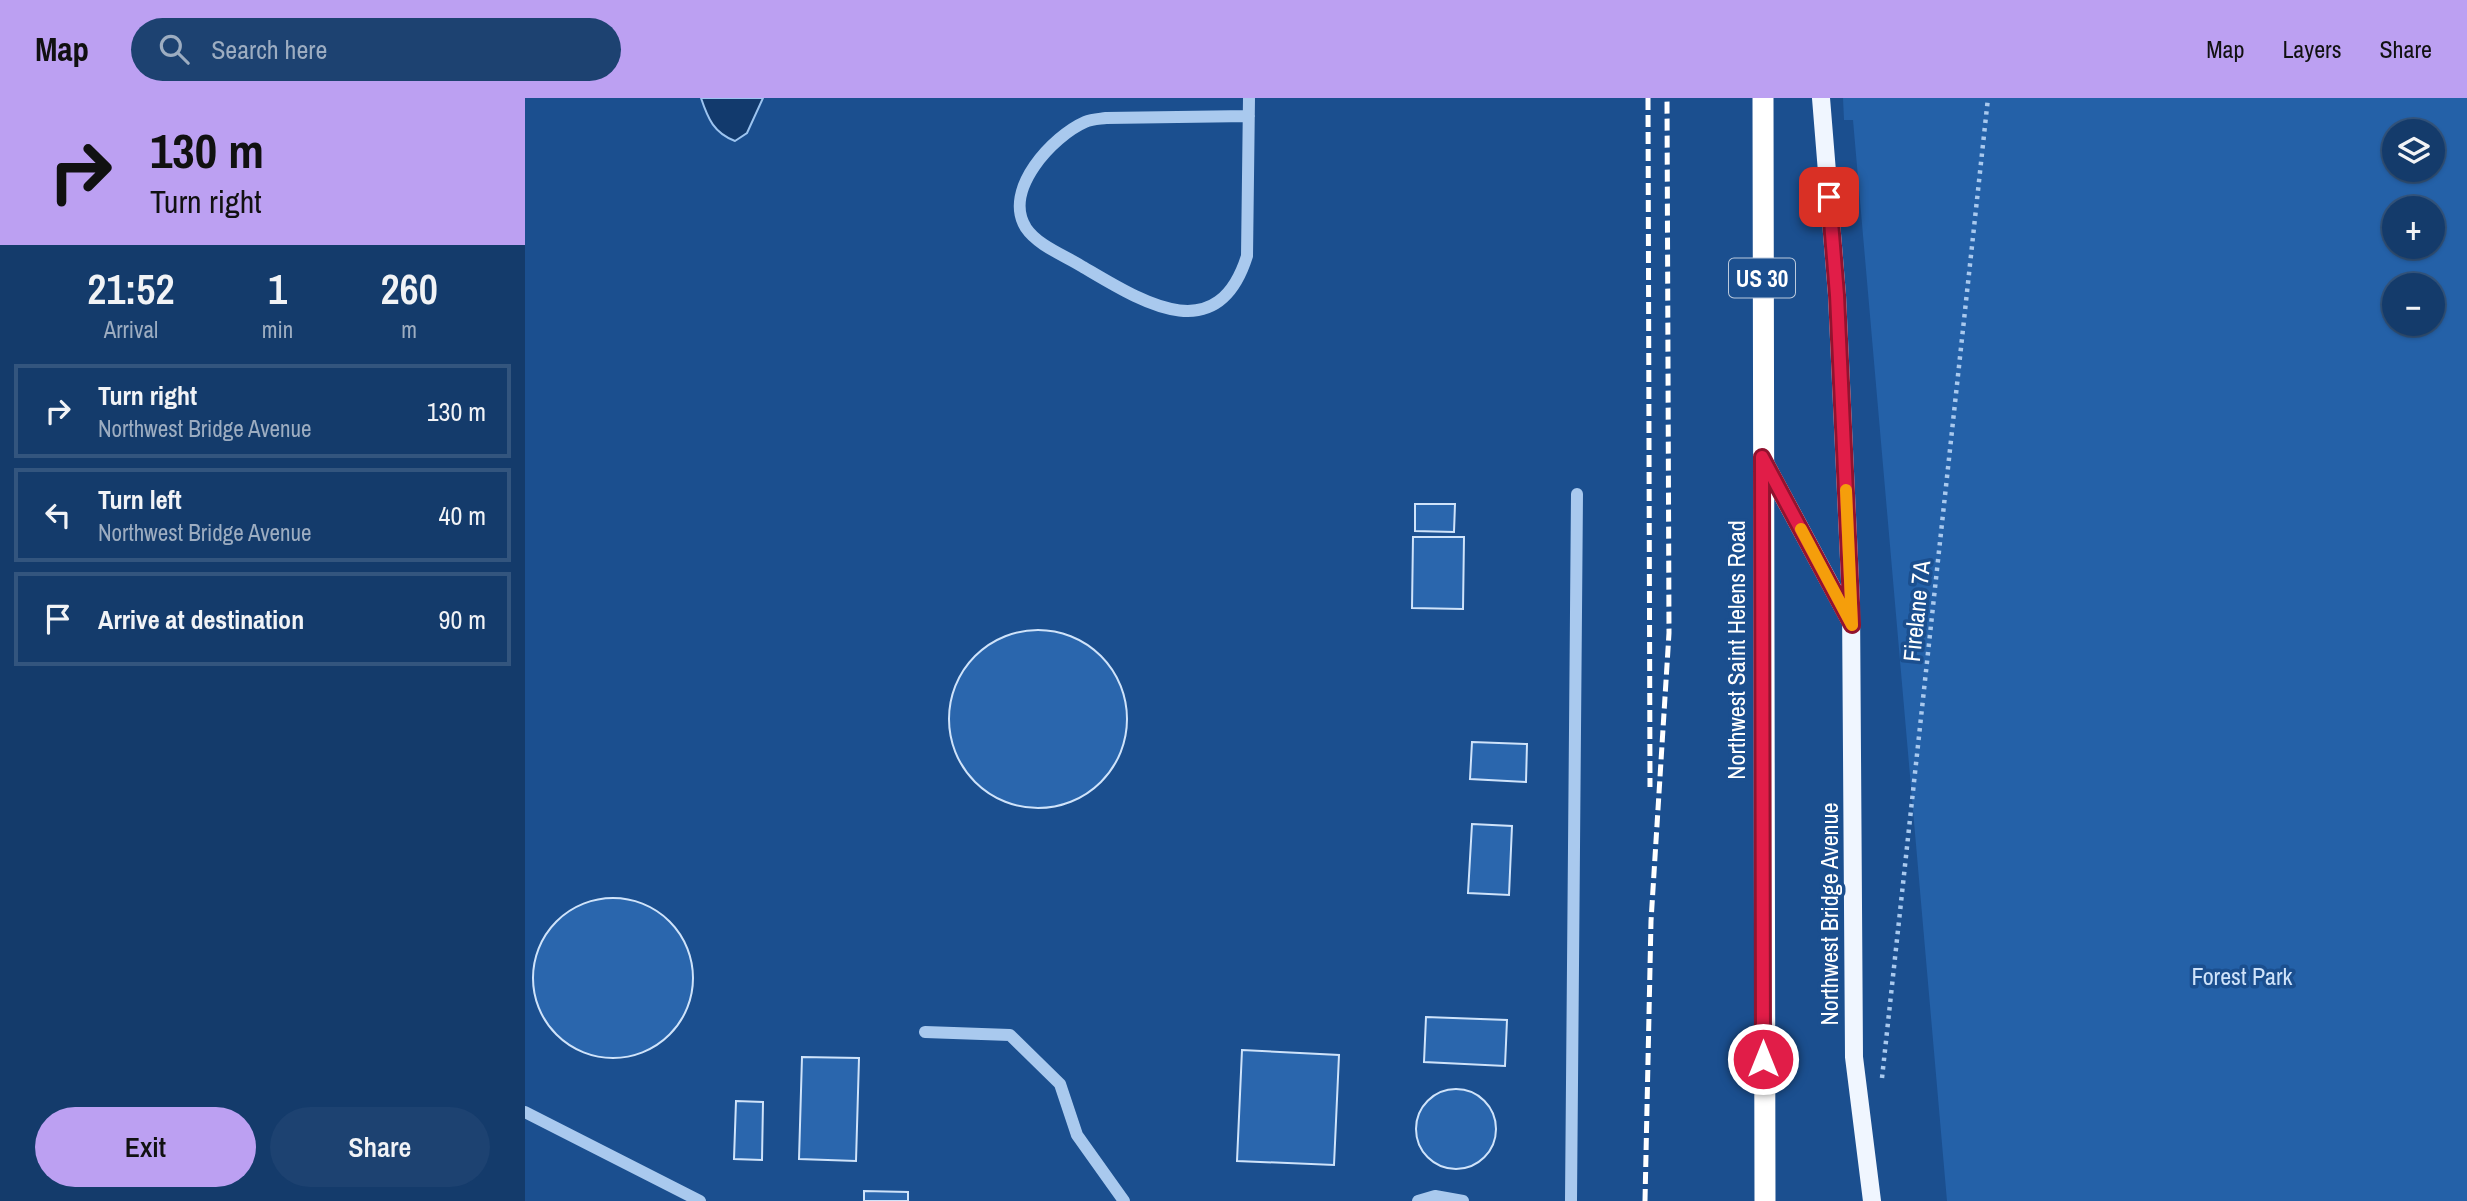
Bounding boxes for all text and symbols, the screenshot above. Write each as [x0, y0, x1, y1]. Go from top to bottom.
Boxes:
search box [131, 18, 621, 81]
text: Map [35, 27, 89, 71]
icon: search [155, 30, 193, 68]
text: Search here [211, 32, 327, 67]
text: Map [2206, 33, 2244, 65]
text: Layers [2282, 33, 2341, 65]
text: Share [2379, 33, 2432, 65]
text: 130 m [150, 117, 264, 183]
map controls [2382, 119, 2445, 336]
button: layers [2382, 119, 2445, 182]
icon: right [35, 126, 126, 217]
pin [1799, 167, 1859, 227]
icon: arrive [1810, 178, 1848, 216]
text: Turn right [150, 180, 262, 223]
button: + [2382, 196, 2445, 259]
road number: US 30 [1729, 258, 1795, 298]
text: 21:52 [87, 261, 175, 317]
text: 1 [268, 261, 287, 317]
text: 260 [380, 261, 438, 317]
button: − [2382, 273, 2445, 336]
text: Arrival [104, 314, 158, 345]
text: min [262, 314, 293, 345]
text: m [401, 314, 417, 345]
text: Turn right [98, 378, 197, 413]
icon: right [39, 392, 77, 430]
text: 130 m [427, 394, 486, 429]
text: Northwest Bridge Avenue [98, 413, 312, 444]
text: Turn left [98, 482, 182, 517]
icon: left [39, 496, 77, 534]
text: 40 m [439, 498, 486, 533]
text: Northwest Bridge Avenue [98, 517, 312, 548]
street label: Northwest Saint Helens Road [1720, 520, 1752, 780]
street label: Firelane 7A [1895, 558, 1937, 663]
icon: arrive [39, 600, 77, 638]
text: Arrive at destination [98, 602, 304, 637]
text: 90 m [439, 602, 486, 637]
street label: Northwest Bridge Avenue [1813, 803, 1845, 1025]
park label: Forest Park [2192, 960, 2293, 992]
position arrow [1726, 1022, 1800, 1096]
button: Exit [35, 1107, 256, 1187]
button: Share [270, 1107, 490, 1187]

